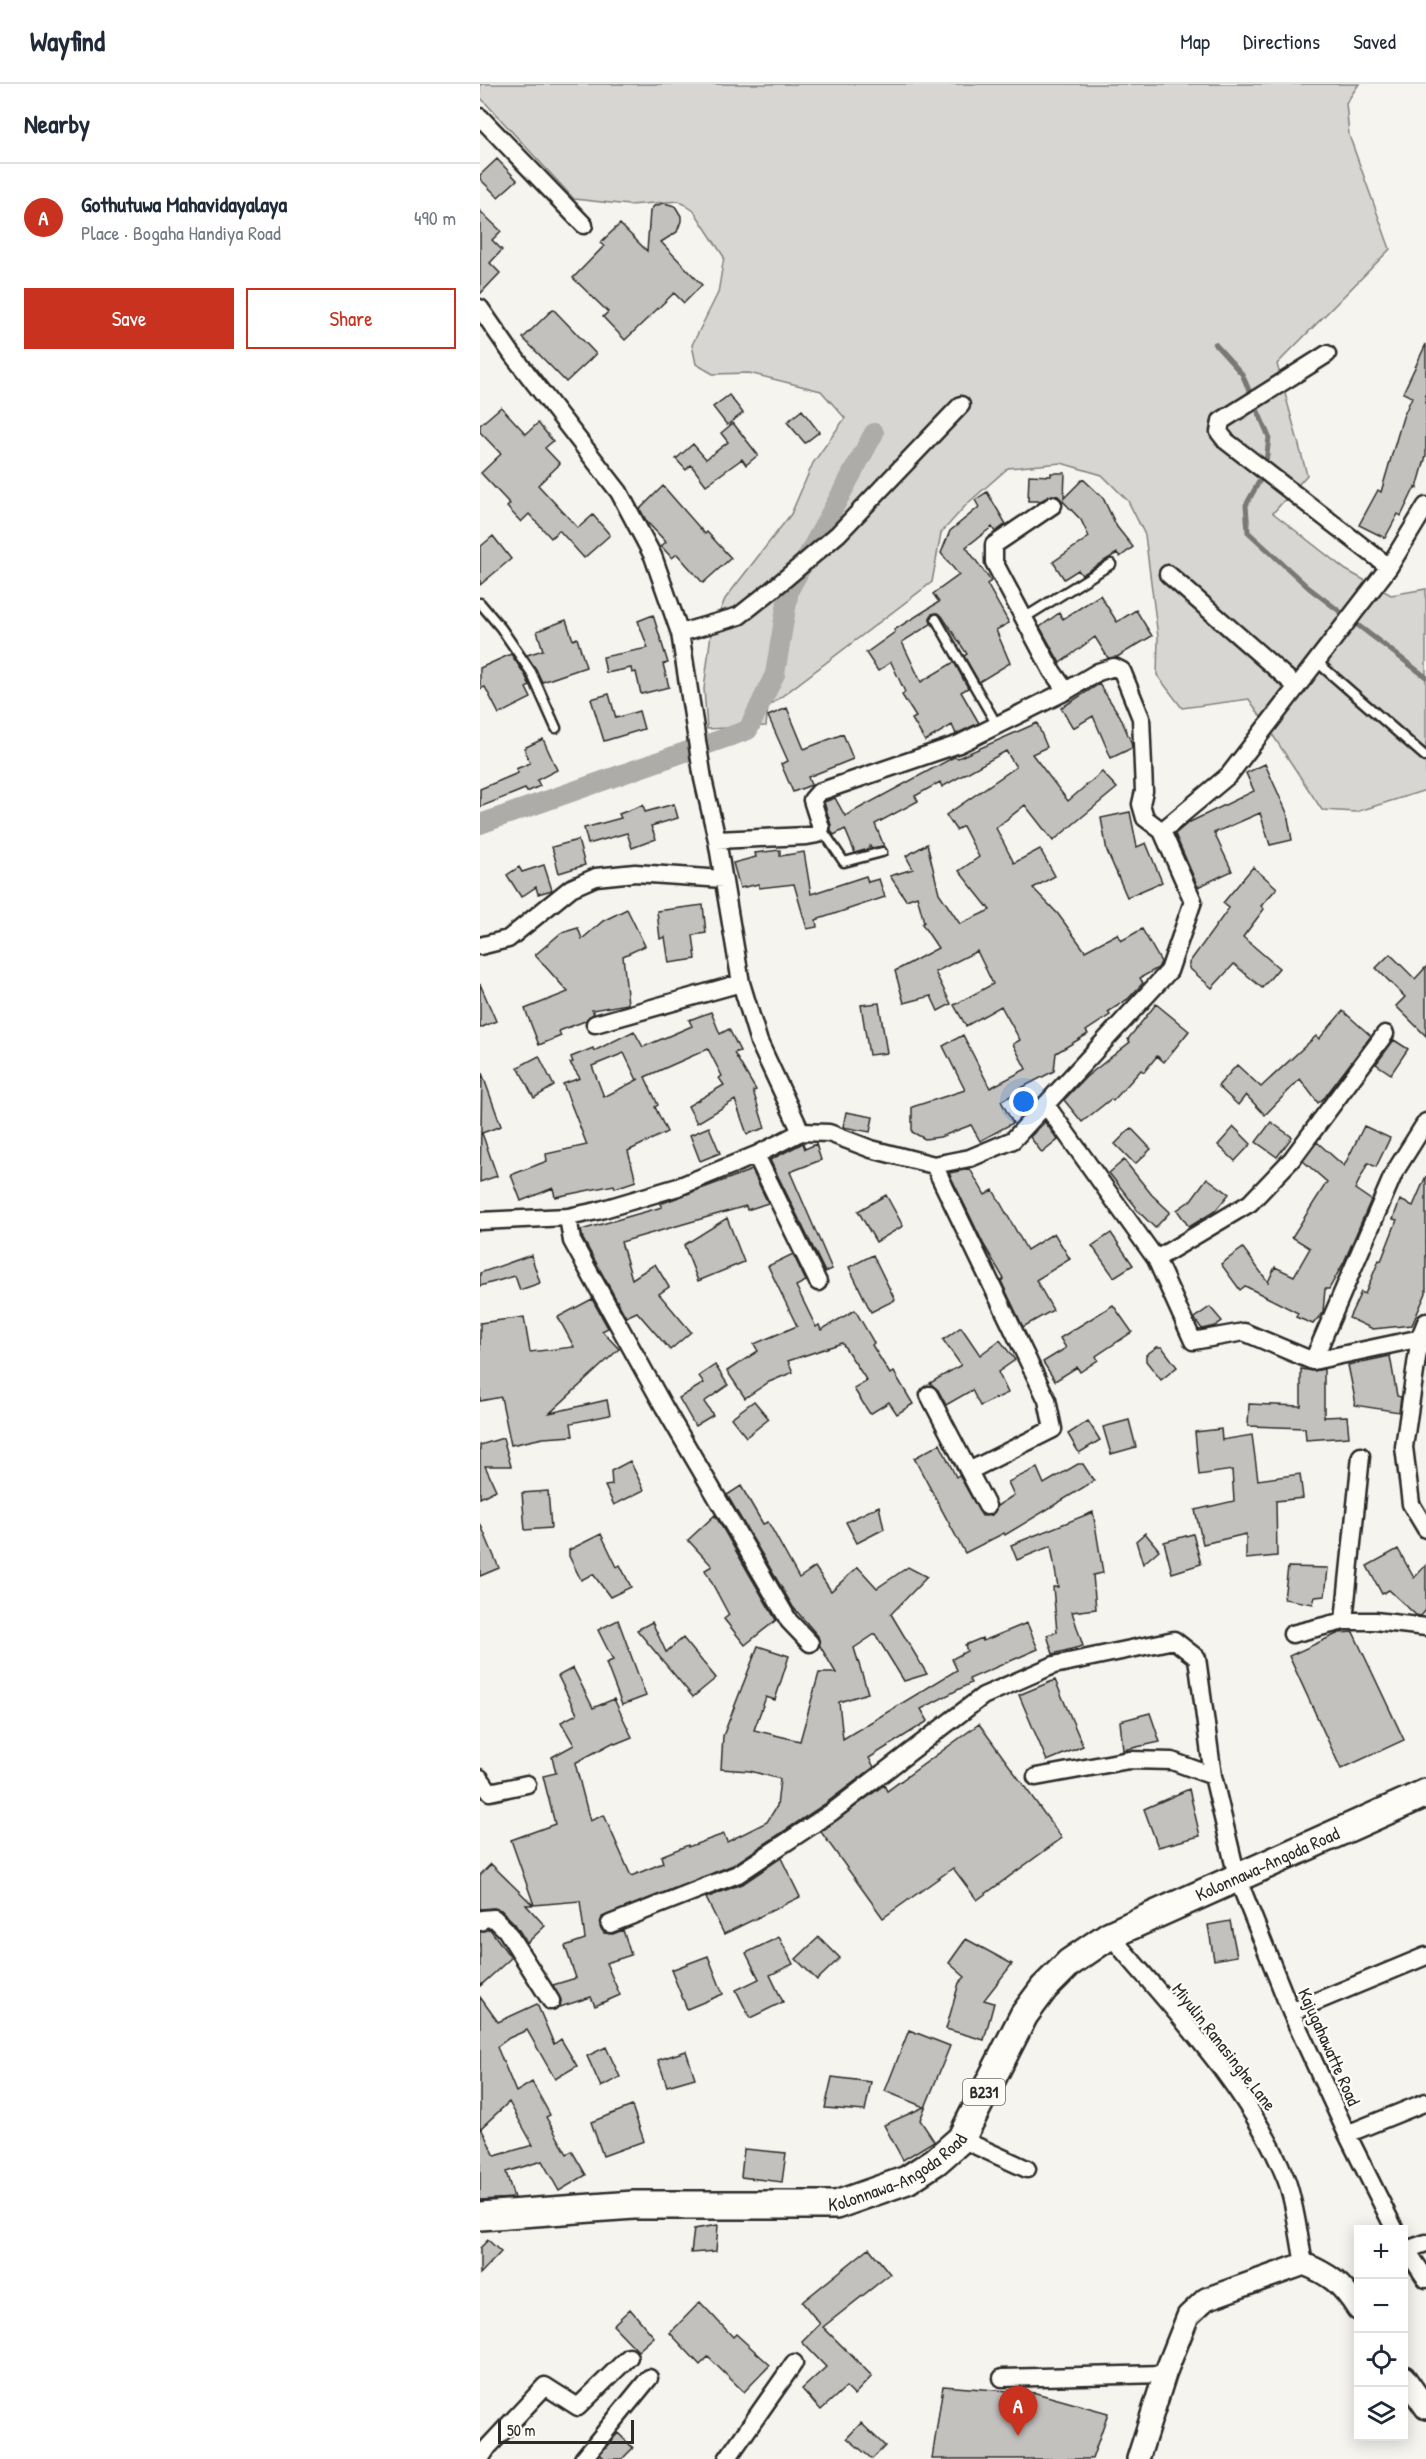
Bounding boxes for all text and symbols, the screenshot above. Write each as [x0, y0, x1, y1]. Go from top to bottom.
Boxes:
text: Wayfind [30, 22, 105, 60]
text: Map [1180, 27, 1210, 56]
text: Directions [1243, 27, 1320, 56]
text: Saved [1353, 27, 1396, 56]
text: Nearby [24, 106, 90, 141]
text: Gothutuwa Mahavidayalaya [81, 189, 287, 219]
text: A [39, 204, 48, 231]
text: 490 m [414, 204, 456, 231]
text: Place · Bogaha Handiya Road [81, 219, 281, 246]
button: Save [24, 288, 234, 349]
button: Share [246, 288, 456, 349]
your location [1009, 1087, 1038, 1116]
street label: Kolonnawa-Angoda Road [1192, 1821, 1343, 1907]
street label: Miyulin Ranasinghe Lane [1166, 1977, 1282, 2116]
street label: Kajugahawatte Road [1292, 1984, 1367, 2110]
road number: B231 [963, 2079, 1005, 2105]
street label: Kolonnawa-Angoda Road [828, 2130, 973, 2217]
map controls [1354, 2225, 1408, 2441]
button: + [1354, 2225, 1408, 2279]
button: − [1354, 2279, 1408, 2333]
button: locate [1354, 2333, 1408, 2387]
pin: A [998, 2386, 1038, 2436]
button: layers [1354, 2387, 1408, 2441]
scale bar [498, 2417, 634, 2444]
text: 50 m [507, 2419, 536, 2441]

